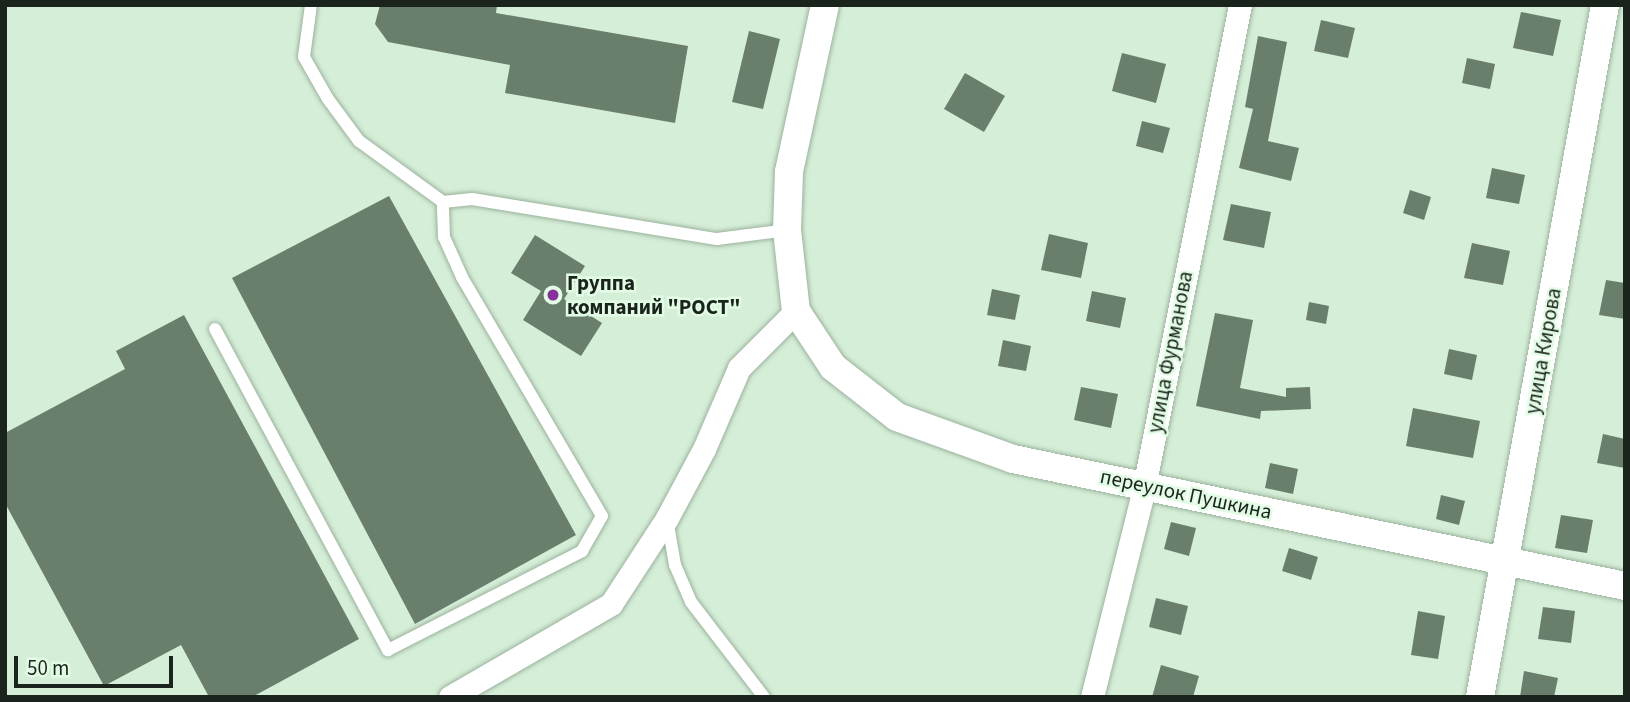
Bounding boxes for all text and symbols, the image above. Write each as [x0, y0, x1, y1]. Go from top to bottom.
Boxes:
street label: улица Фурманова [1142, 269, 1198, 435]
place label: Группа компаний "РОСТ" [567, 270, 741, 320]
street label: улица Кирова [1520, 286, 1566, 416]
marker: Группа компаний "РОСТ" [545, 287, 561, 303]
street label: переулок Пушкина [1098, 464, 1274, 524]
scale bar [18, 642, 177, 686]
text: 50 m [27, 653, 69, 683]

